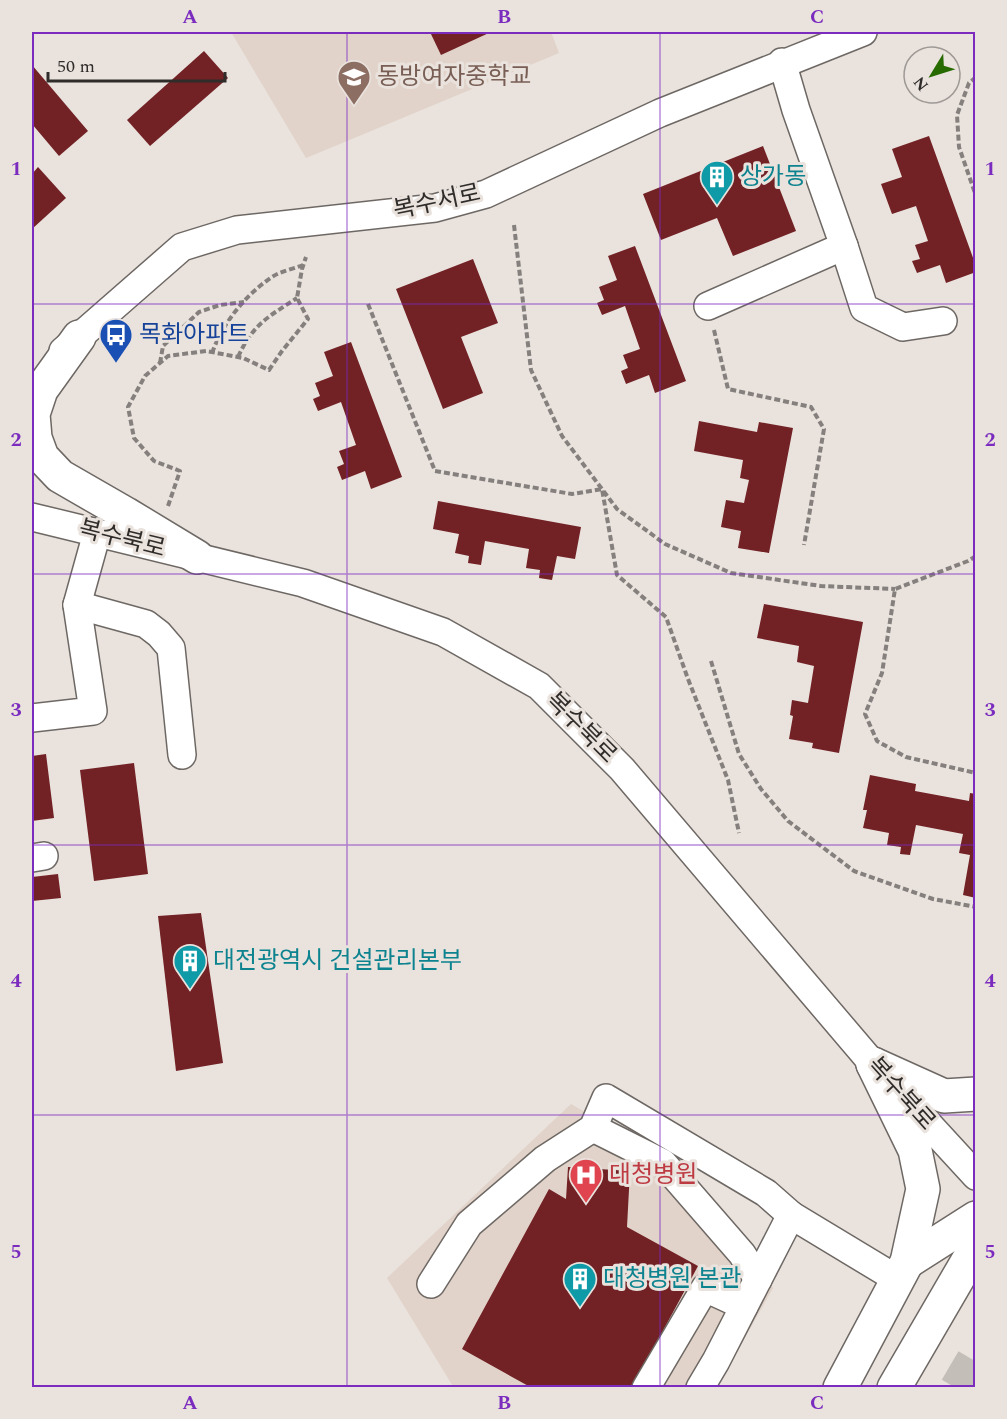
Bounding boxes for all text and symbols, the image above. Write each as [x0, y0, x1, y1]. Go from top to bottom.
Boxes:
text: A [182, 2, 198, 32]
text: B [497, 2, 511, 32]
text: C [810, 2, 824, 32]
scale bar [48, 45, 225, 83]
north arrow [902, 45, 962, 105]
text: 50 m [57, 53, 95, 80]
school or university icon: 동방여자중학교 [336, 59, 372, 106]
place label: 동방여자중학교 [377, 59, 532, 95]
text: N [907, 71, 934, 96]
text: 1 [10, 154, 22, 184]
text: 1 [984, 154, 996, 184]
building icon: 상가동 [699, 159, 735, 206]
place label: 상가동 [740, 159, 806, 195]
street label: 복수서로 [390, 175, 484, 229]
bus stop icon: 목화아파트 [98, 317, 134, 364]
place label: 목화아파트 [139, 317, 249, 353]
text: 2 [10, 425, 22, 455]
text: 2 [984, 425, 996, 455]
street label: 복수북로 [75, 511, 169, 567]
street label: 복수북로 [537, 684, 625, 772]
text: 3 [10, 695, 22, 725]
text: 3 [984, 695, 996, 725]
building icon: 대전광역시 건설관리본부 [172, 943, 208, 990]
place label: 대전광역시 건설관리본부 [213, 943, 462, 979]
text: 4 [10, 966, 22, 996]
text: 4 [984, 966, 996, 996]
street label: 복수북로 [858, 1049, 944, 1139]
hospital icon: 대청병원 [568, 1157, 604, 1204]
place label: 대청병원 [609, 1157, 697, 1193]
text: 5 [10, 1237, 22, 1267]
text: 5 [984, 1237, 996, 1267]
building icon: 대청병원 본관 [562, 1261, 598, 1308]
place label: 대청병원 본관 [603, 1261, 741, 1297]
text: A [182, 1388, 198, 1418]
text: B [497, 1388, 511, 1418]
text: C [810, 1388, 824, 1418]

